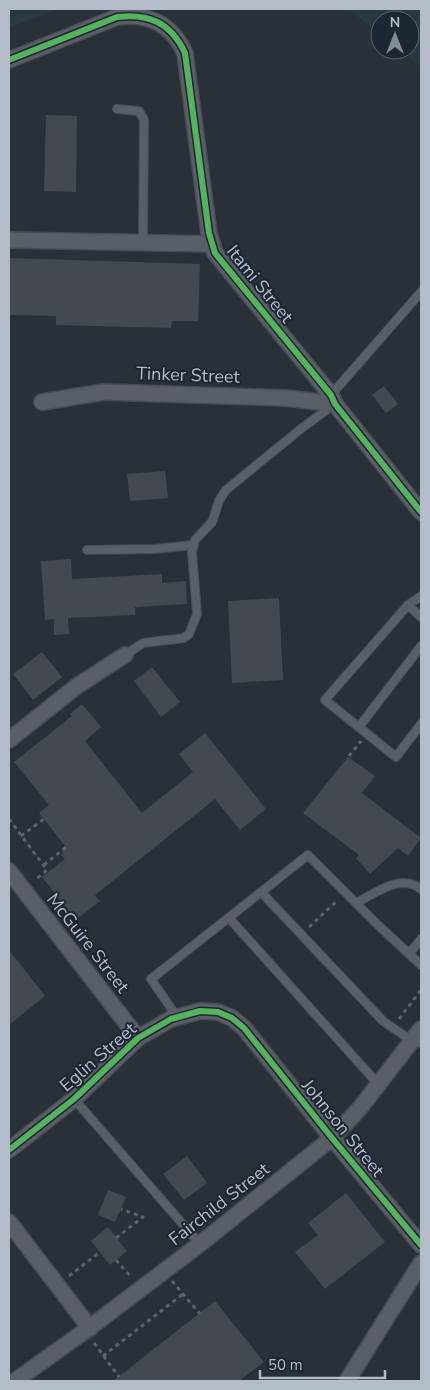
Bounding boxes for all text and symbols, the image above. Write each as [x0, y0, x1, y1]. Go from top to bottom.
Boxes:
north arrow [370, 10, 420, 60]
text: N [390, 13, 400, 32]
street label: Itami Street [221, 240, 299, 329]
street label: Tinker Street [136, 361, 241, 389]
street label: McGuire Street [41, 888, 135, 998]
street label: Eglin Street [54, 1017, 142, 1097]
street label: Johnson Street [296, 1073, 390, 1182]
street label: Fairchild Street [164, 1157, 275, 1251]
scale bar [260, 1348, 385, 1380]
text: 50 m [268, 1355, 303, 1375]

